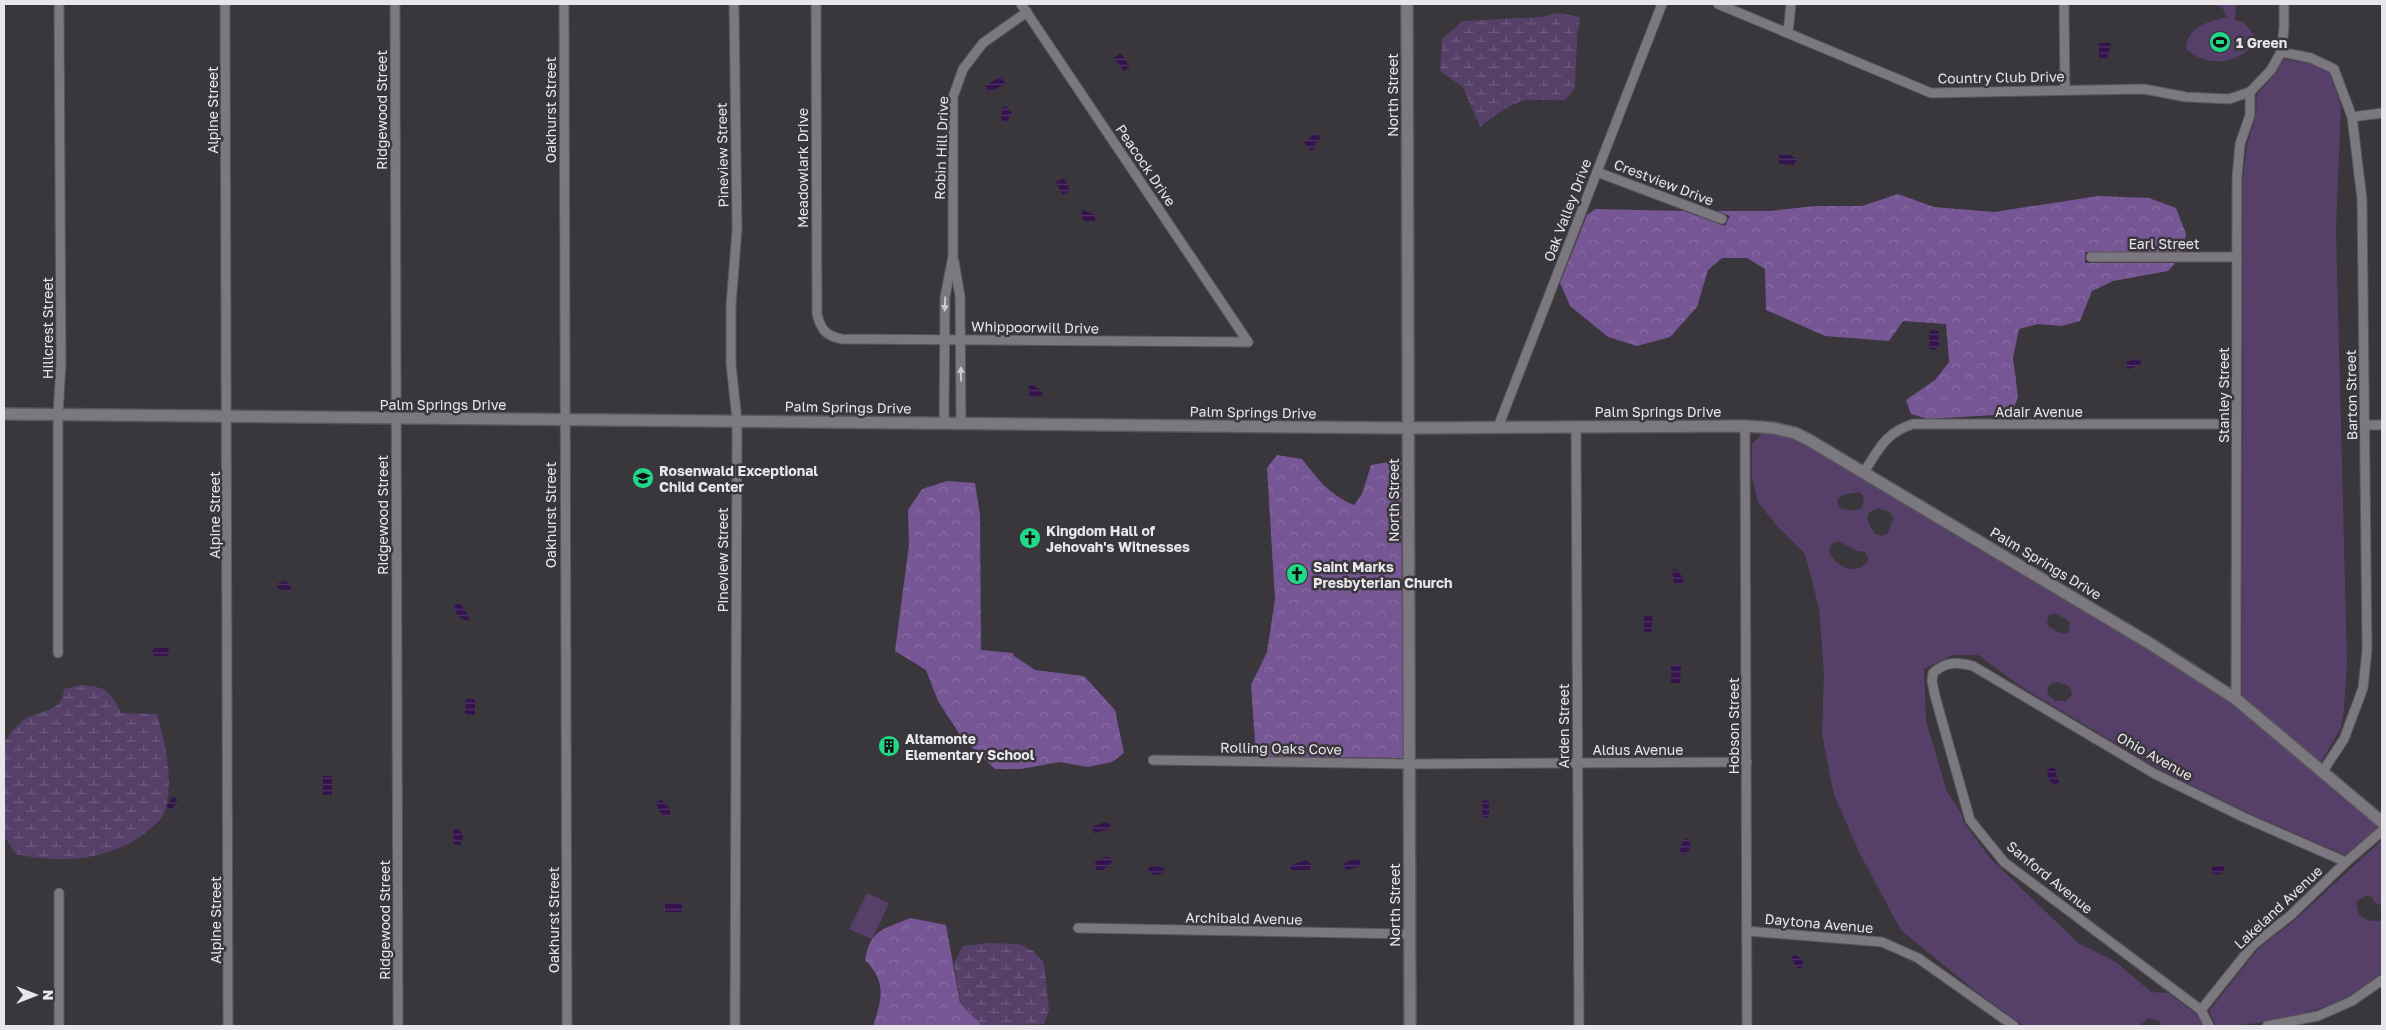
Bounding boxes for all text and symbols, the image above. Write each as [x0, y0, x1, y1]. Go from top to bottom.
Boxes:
sports icon: 1 Green [2208, 30, 2232, 54]
place label: 1 Green [2236, 34, 2287, 51]
street label: Ridgewood Street [373, 50, 390, 170]
street label: North Street [1384, 53, 1401, 137]
street label: Oakhurst Street [542, 57, 559, 163]
street label: Alpine Street [204, 66, 221, 154]
street label: Country Club Drive [1937, 67, 2065, 87]
street label: Robin Hill Drive [931, 96, 951, 200]
street label: Pineview Street [713, 102, 731, 208]
street label: Meadowlark Drive [794, 108, 811, 228]
street label: Peacock Drive [1112, 121, 1180, 209]
street label: Crestview Drive [1612, 155, 1716, 209]
street label: Oak Valley Drive [1540, 156, 1594, 264]
street label: Earl Street [2128, 235, 2200, 252]
street label: Hillcrest Street [39, 277, 56, 379]
one-way arrow [941, 296, 949, 312]
street label: Whippoorwill Drive [971, 317, 1099, 337]
street label: Stanley Street [2215, 347, 2232, 443]
street label: Barton Street [2342, 350, 2360, 440]
one-way arrow [957, 366, 965, 382]
street label: Palm Springs Drive [380, 396, 506, 413]
street label: Palm Springs Drive [784, 397, 912, 417]
street label: Palm Springs Drive [1189, 402, 1317, 422]
street label: Palm Springs Drive [1595, 403, 1721, 420]
street label: Adair Avenue [1995, 403, 2083, 420]
street label: Ridgewood Street [374, 455, 391, 575]
street label: North Street [1385, 458, 1402, 542]
street label: Oakhurst Street [542, 462, 559, 568]
place label: Rosenwald Exceptional Child Center [659, 462, 818, 495]
school or university icon: Rosenwald Exceptional Child Center [631, 466, 655, 490]
street label: Alpine Street [206, 471, 223, 559]
street label: Pineview Street [714, 507, 731, 613]
place label: Kingdom Hall of Jehovah's Witnesses [1046, 522, 1190, 555]
street label: Palm Springs Drive [1987, 523, 2105, 603]
church icon: Kingdom Hall of Jehovah's Witnesses [1018, 526, 1042, 550]
place label: Saint Marks Presbyterian Church [1313, 558, 1453, 591]
church icon: Saint Marks Presbyterian Church [1285, 562, 1309, 586]
street label: Hobson Street [1725, 677, 1742, 775]
street label: Arden Street [1555, 684, 1572, 768]
street label: Ohio Avenue [2114, 728, 2196, 784]
place label: Altamonte Elementary School [905, 730, 1035, 763]
building icon: Altamonte Elementary School [877, 734, 901, 758]
street label: Rolling Oaks Cove [1220, 738, 1342, 758]
street label: Aldus Avenue [1593, 741, 1683, 758]
street label: Sanford Avenue [2004, 837, 2096, 917]
street label: Ridgewood Street [376, 860, 393, 980]
street label: Lakeland Avenue [2230, 862, 2326, 952]
street label: North Street [1386, 863, 1403, 947]
street label: Oakhurst Street [545, 867, 562, 973]
street label: Alpine Street [207, 876, 224, 964]
street label: Archibald Avenue [1185, 908, 1303, 928]
street label: Daytona Avenue [1764, 910, 1874, 936]
north arrow [10, 970, 60, 1020]
text: N [40, 990, 57, 1000]

